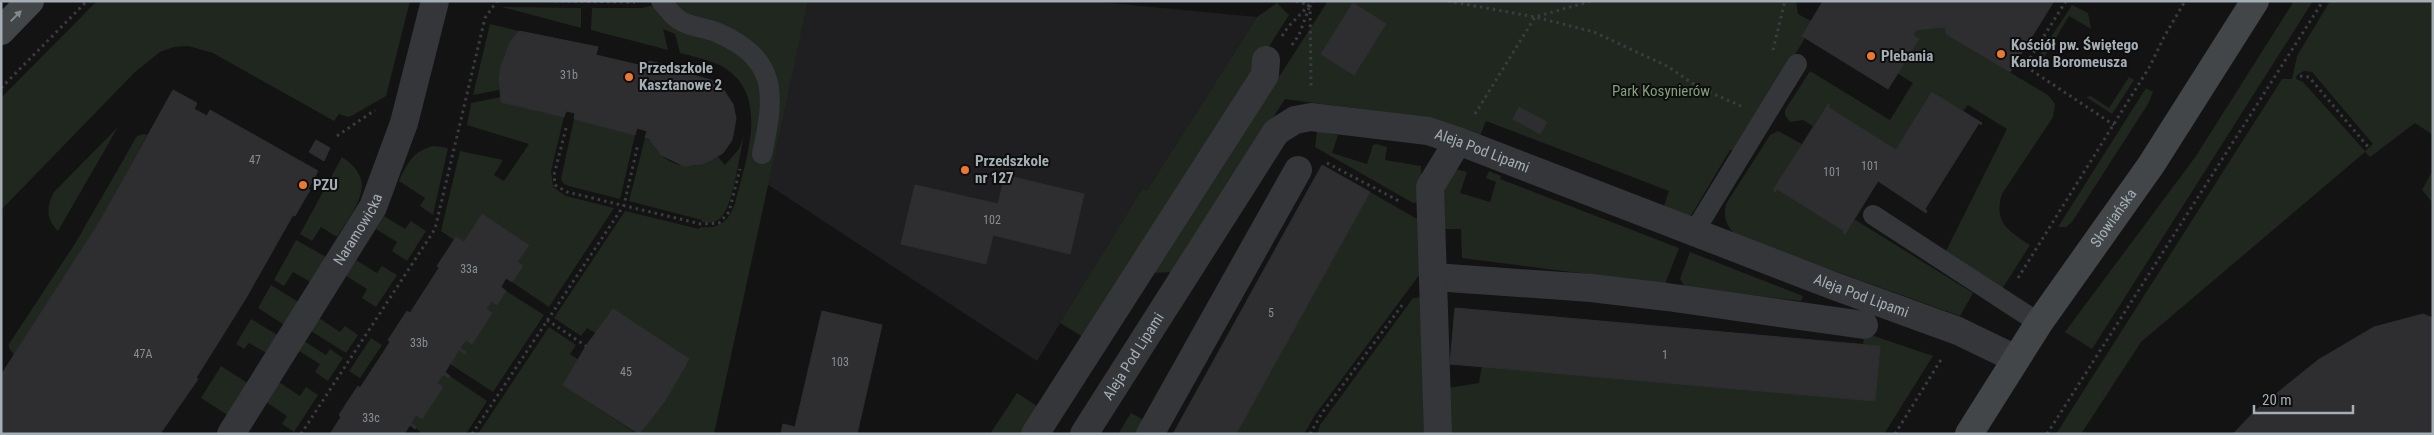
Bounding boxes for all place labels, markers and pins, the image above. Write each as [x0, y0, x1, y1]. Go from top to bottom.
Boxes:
place label: Kościół pw. Świętego Karola Boromeusza [2011, 36, 2138, 71]
place label: Plebania [1881, 47, 1933, 65]
marker: Kościół pw. Świętego Karola Boromeusza [1995, 48, 2007, 60]
marker: Plebania [1865, 50, 1877, 62]
place label: Przedszkole Kasztanowe 2 [639, 59, 722, 94]
marker: Przedszkole Kasztanowe 2 [623, 71, 635, 83]
place label: Przedszkole nr 127 [975, 152, 1049, 187]
marker: Przedszkole nr 127 [959, 164, 971, 176]
place label: PZU [313, 176, 338, 194]
marker: PZU [297, 179, 309, 191]

